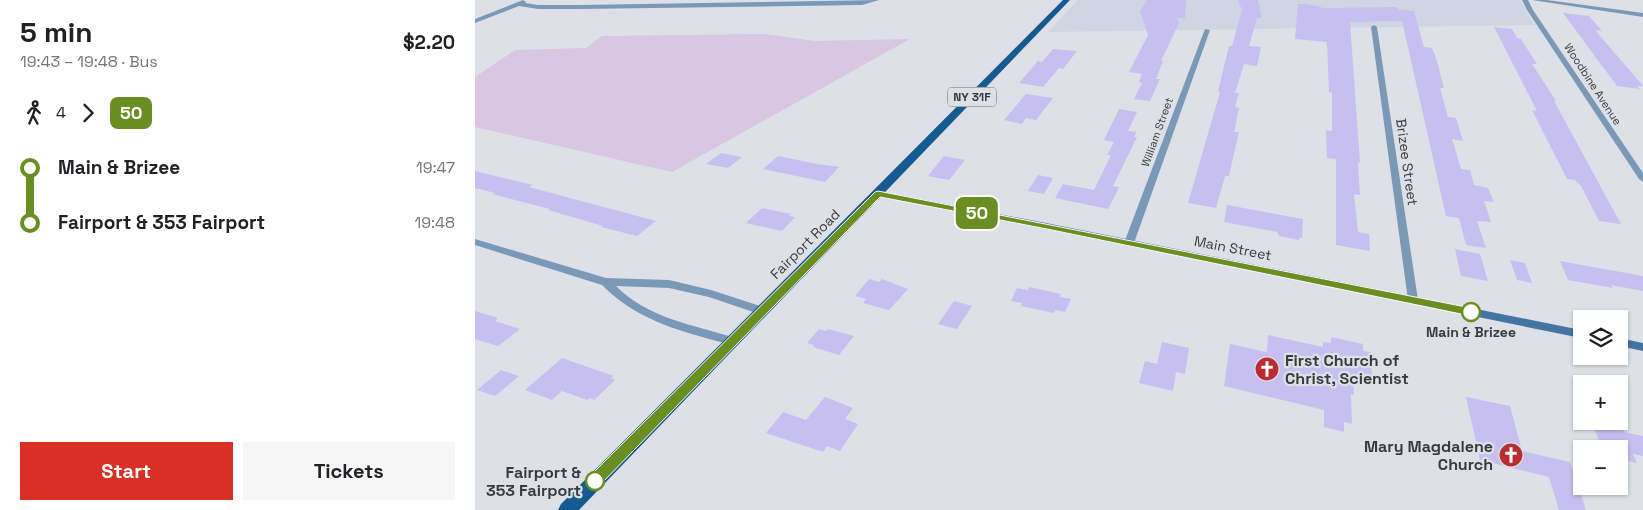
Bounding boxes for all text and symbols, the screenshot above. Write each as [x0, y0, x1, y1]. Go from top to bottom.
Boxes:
text: 5 min [20, 14, 93, 50]
text: $2.20 [403, 30, 455, 55]
street label: Woodbine Avenue [1561, 40, 1625, 128]
text: 19:43 – 19:48 · Bus [20, 51, 158, 72]
road number: NY 31F [948, 88, 996, 106]
street label: William Street [1138, 95, 1176, 169]
icon: walk [20, 99, 48, 127]
icon: forward [74, 99, 102, 127]
text: 50 [120, 101, 142, 124]
text: 4 [56, 102, 66, 123]
street label: Brizee Street [1392, 117, 1422, 207]
text: Main & Brizee [58, 155, 180, 180]
text: 19:47 [416, 157, 455, 178]
line badge: 50 [955, 197, 999, 229]
text: 50 [966, 201, 988, 224]
street label: Fairport Road [766, 205, 844, 283]
text: Fairport & 353 Fairport [58, 210, 265, 235]
text: 19:48 [415, 212, 455, 233]
street label: Main Street [1193, 232, 1273, 264]
marker: Main & Brizee [1461, 302, 1481, 322]
map controls [1573, 310, 1628, 495]
button: layers [1573, 310, 1628, 365]
place label: Main & Brizee [1426, 323, 1516, 341]
place label: First Church of Christ, Scientist [1285, 350, 1409, 389]
church icon: First Church of Christ, Scientist [1254, 356, 1280, 382]
button: + [1573, 375, 1628, 430]
place label: Mary Magdalene Church [1364, 436, 1493, 475]
button: − [1573, 440, 1628, 495]
button: Start [20, 442, 233, 500]
button: Tickets [243, 442, 455, 500]
church icon: Mary Magdalene Church [1498, 442, 1524, 468]
place label: Fairport & 353 Fairport [486, 462, 582, 501]
marker: Fairport & 353 Fairport [585, 471, 605, 491]

